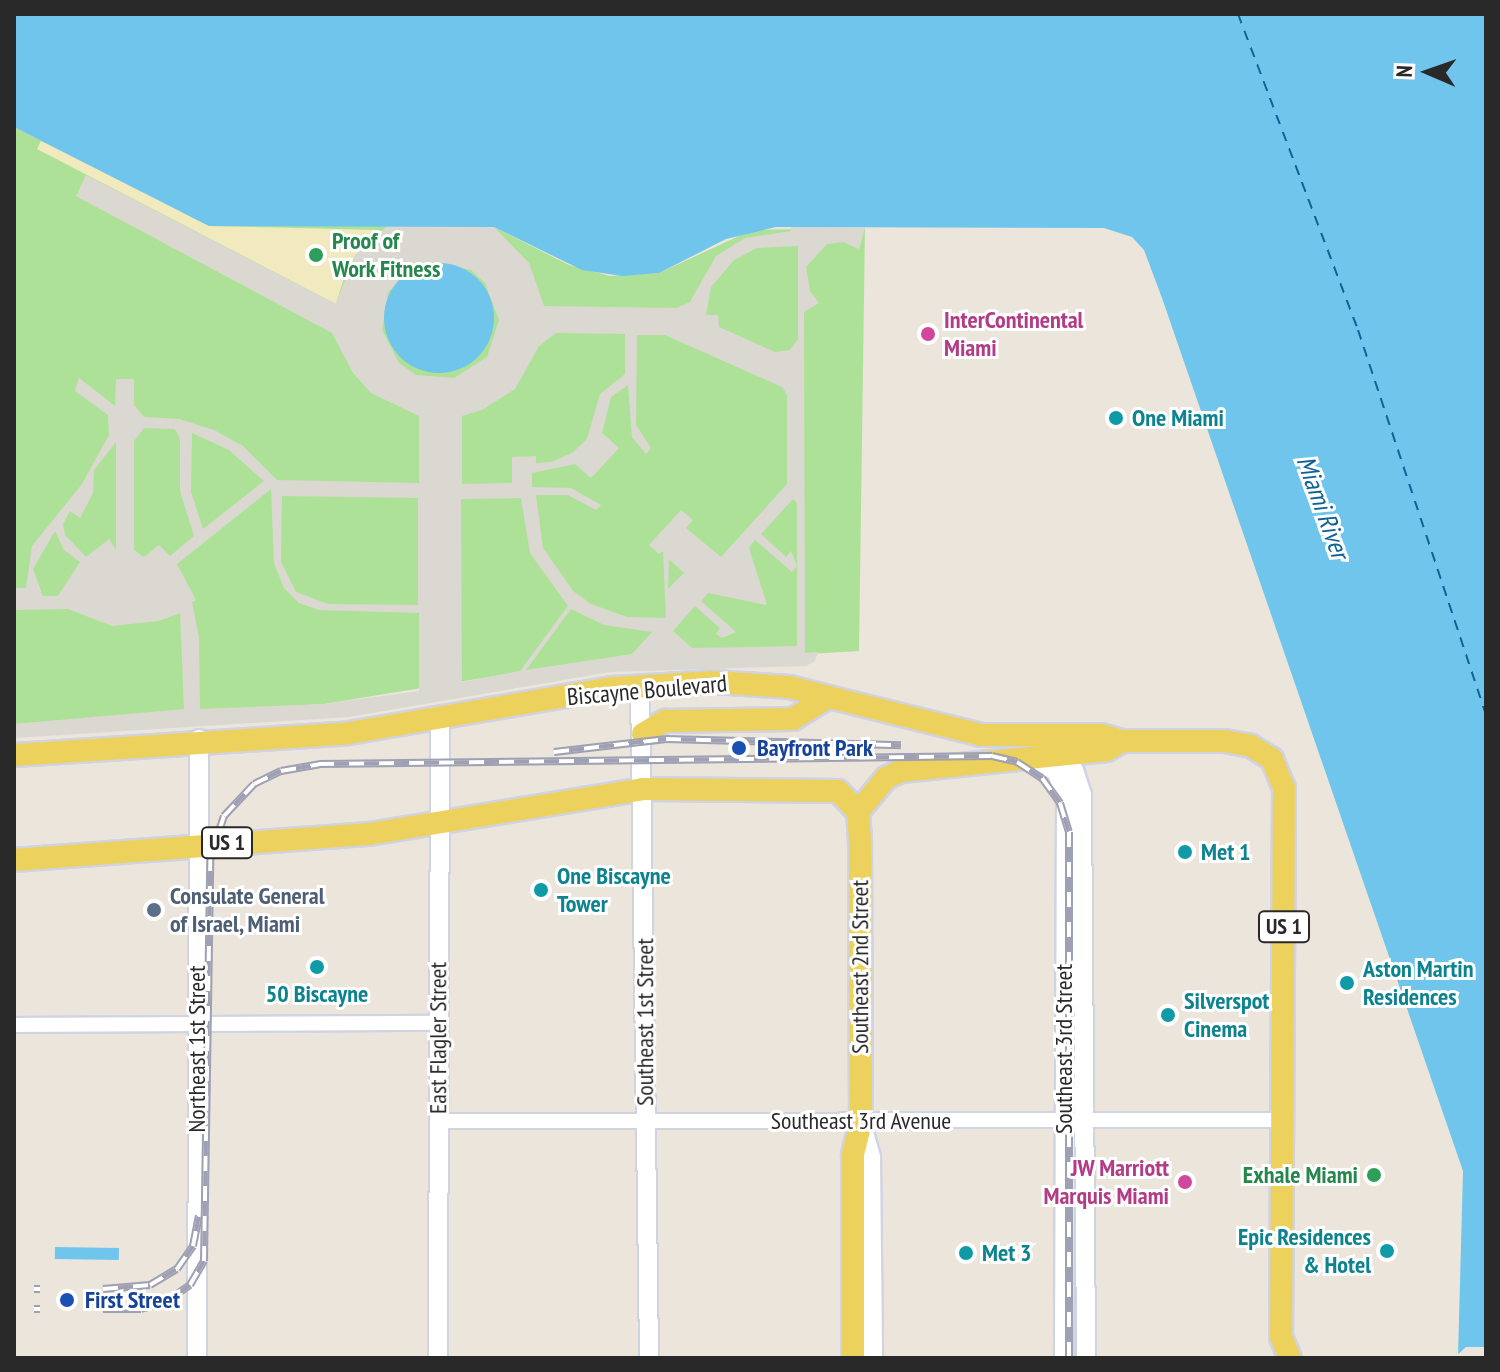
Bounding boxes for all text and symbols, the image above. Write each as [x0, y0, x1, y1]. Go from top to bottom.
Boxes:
north arrow [1388, 32, 1468, 112]
text: N [1390, 65, 1418, 78]
place label: Proof of Work Fitness [332, 227, 441, 283]
marker: Proof of Work Fitness [307, 246, 325, 264]
place label: InterContinental Miami [944, 306, 1083, 362]
marker: InterContinental Miami [919, 325, 937, 343]
place label: One Miami [1132, 404, 1224, 432]
marker: One Miami [1107, 409, 1125, 427]
water label: Miami River [1290, 452, 1356, 562]
street label: Biscayne Boulevard [566, 669, 728, 711]
place label: Bayfront Park [757, 734, 873, 762]
marker: Bayfront Park [728, 737, 750, 759]
road number: US 1 [199, 825, 255, 861]
place label: Met 1 [1201, 838, 1251, 866]
marker: Met 1 [1176, 843, 1194, 861]
place label: One Biscayne Tower [557, 862, 671, 918]
street label: Southeast 2nd Street [846, 880, 874, 1054]
marker: One Biscayne Tower [532, 881, 550, 899]
place label: Consulate General of Israel, Miami [170, 882, 325, 938]
marker: Consulate General of Israel, Miami [145, 901, 163, 919]
road number: US 1 [1256, 909, 1312, 945]
street label: Southeast 1st Street [631, 938, 659, 1106]
place label: Aston Martin Residences [1363, 955, 1473, 1011]
marker: 50 Biscayne [308, 958, 326, 976]
street label: East Flagler Street [424, 962, 452, 1114]
street label: Southeast 3rd Street [1050, 964, 1078, 1134]
street label: Northeast 1st Street [183, 965, 211, 1133]
marker: Aston Martin Residences [1338, 974, 1356, 992]
place label: 50 Biscayne [266, 980, 368, 1008]
place label: Silverspot Cinema [1184, 987, 1269, 1043]
marker: Silverspot Cinema [1159, 1006, 1177, 1024]
street label: Southeast 3rd Avenue [770, 1107, 952, 1135]
place label: JW Marriott Marquis Miami [1044, 1154, 1169, 1210]
place label: Exhale Miami [1243, 1161, 1358, 1189]
marker: Exhale Miami [1365, 1166, 1383, 1184]
marker: JW Marriott Marquis Miami [1176, 1173, 1194, 1191]
place label: Epic Residences & Hotel [1238, 1223, 1371, 1279]
place label: Met 3 [982, 1239, 1032, 1267]
marker: Epic Residences & Hotel [1378, 1242, 1396, 1260]
marker: Met 3 [957, 1244, 975, 1262]
place label: First Street [85, 1286, 180, 1314]
marker: First Street [56, 1289, 78, 1311]

